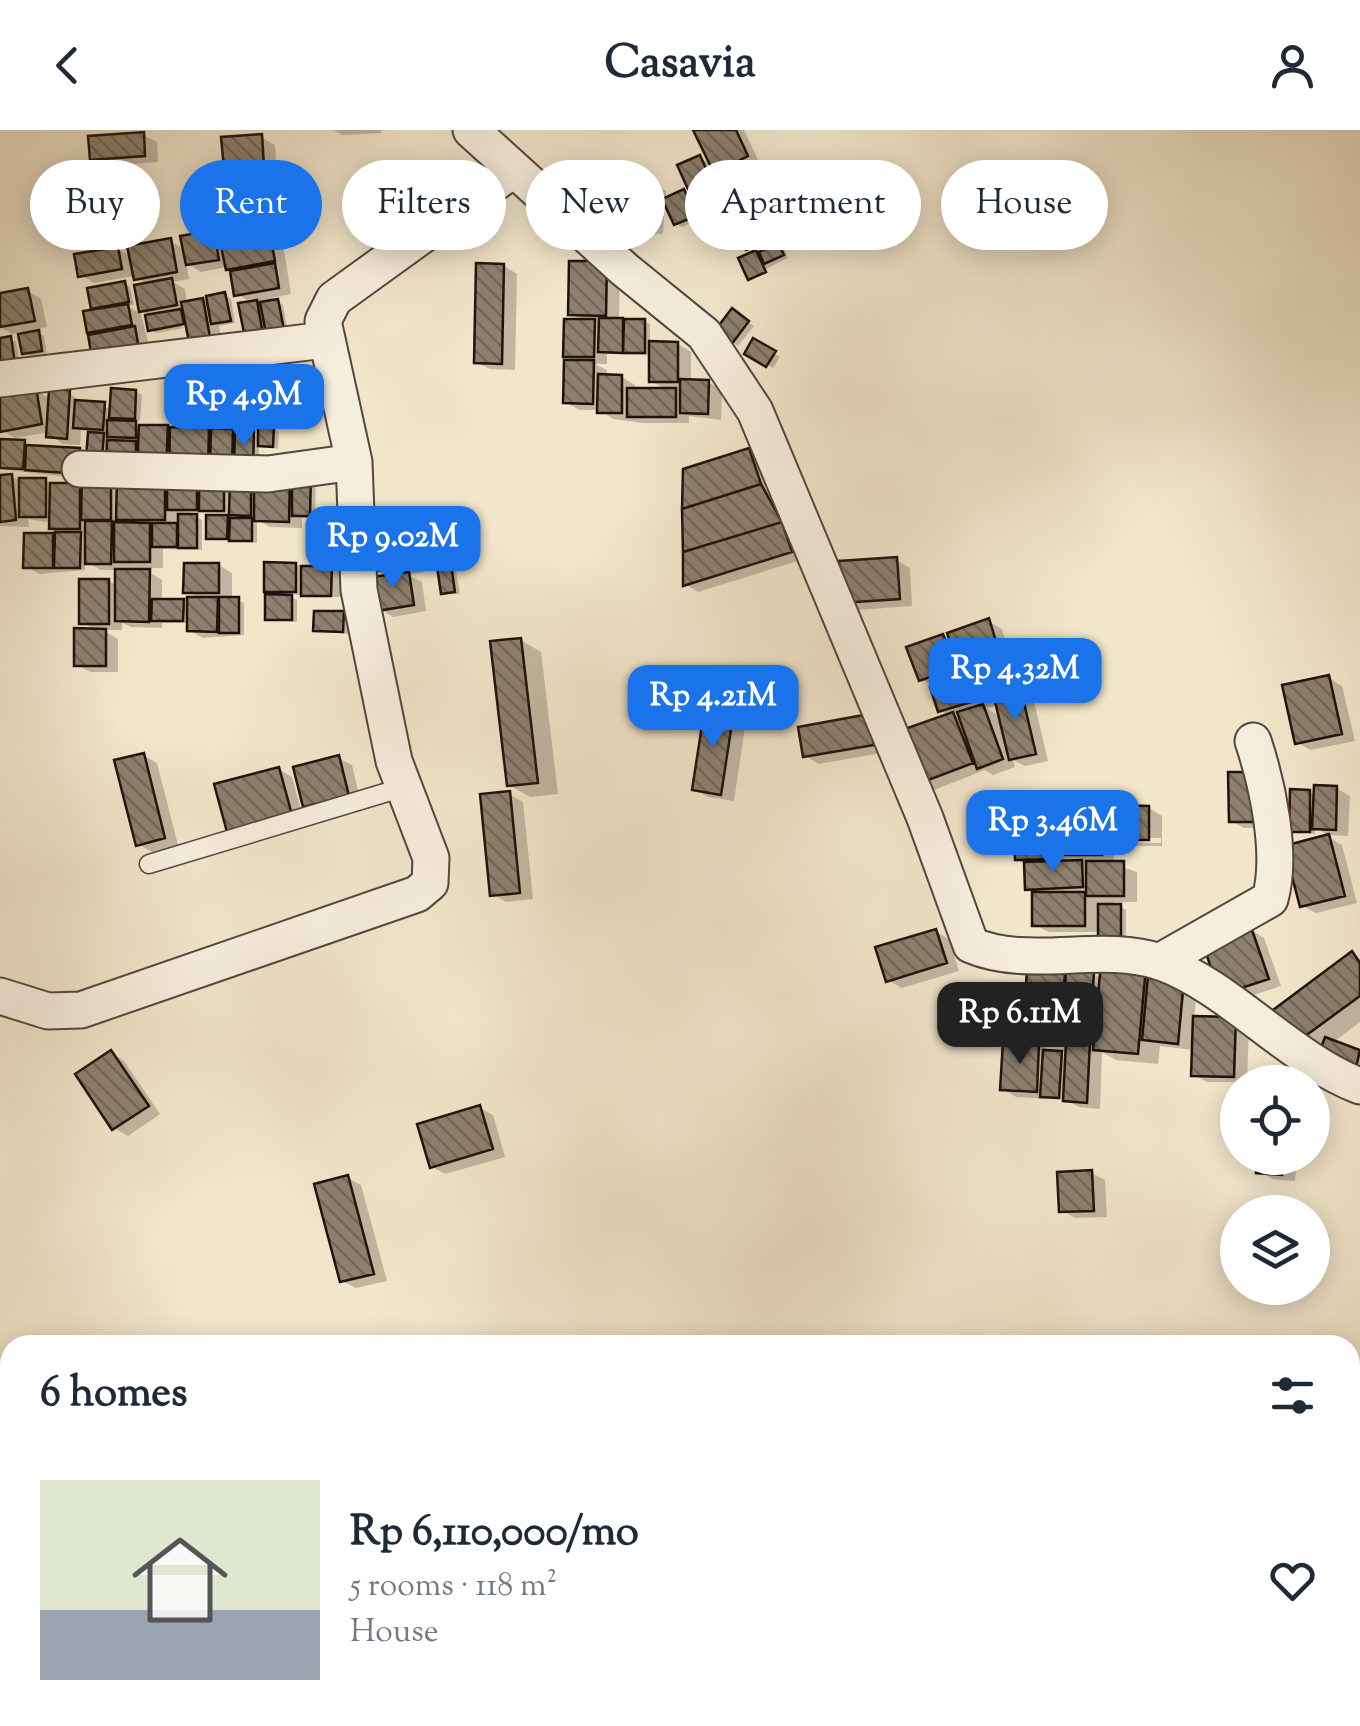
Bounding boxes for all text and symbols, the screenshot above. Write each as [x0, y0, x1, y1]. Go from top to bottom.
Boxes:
text: Casavia [604, 33, 756, 98]
icon: back [40, 38, 95, 93]
icon: person [1265, 38, 1320, 93]
chip: Buy [30, 160, 160, 250]
chip: Rent [180, 160, 322, 250]
chip: Filters [342, 160, 506, 250]
chip: New [526, 160, 665, 250]
chip: Apartment [685, 160, 921, 250]
chip: House [941, 160, 1108, 250]
pin: Rp 4.9M [152, 364, 336, 449]
text: Rp 4.9M [186, 373, 302, 419]
pin: Rp 9.02M [290, 506, 496, 591]
text: Rp 9.02M [328, 515, 458, 561]
pin: Rp 4.32M [912, 638, 1118, 723]
text: Rp 4.32M [951, 647, 1079, 693]
pin: Rp 4.21M [610, 665, 816, 750]
text: Rp 4.21M [650, 674, 776, 720]
pin: Rp 3.46M [950, 790, 1156, 875]
text: Rp 3.46M [988, 799, 1118, 845]
pin: Rp 6.11M [917, 982, 1123, 1067]
text: Rp 6.11M [959, 991, 1081, 1037]
map controls [1220, 1065, 1330, 1305]
button: locate [1220, 1065, 1330, 1175]
button: layers [1220, 1195, 1330, 1305]
text: 6 homes [40, 1365, 187, 1425]
icon: filters [1265, 1368, 1320, 1423]
text: Rp 6,110,000/mo [350, 1504, 639, 1564]
icon: home [120, 1520, 240, 1640]
icon: heart [1265, 1553, 1320, 1608]
text: 5 rooms · 118 m² [350, 1564, 557, 1610]
text: House [350, 1610, 439, 1656]

